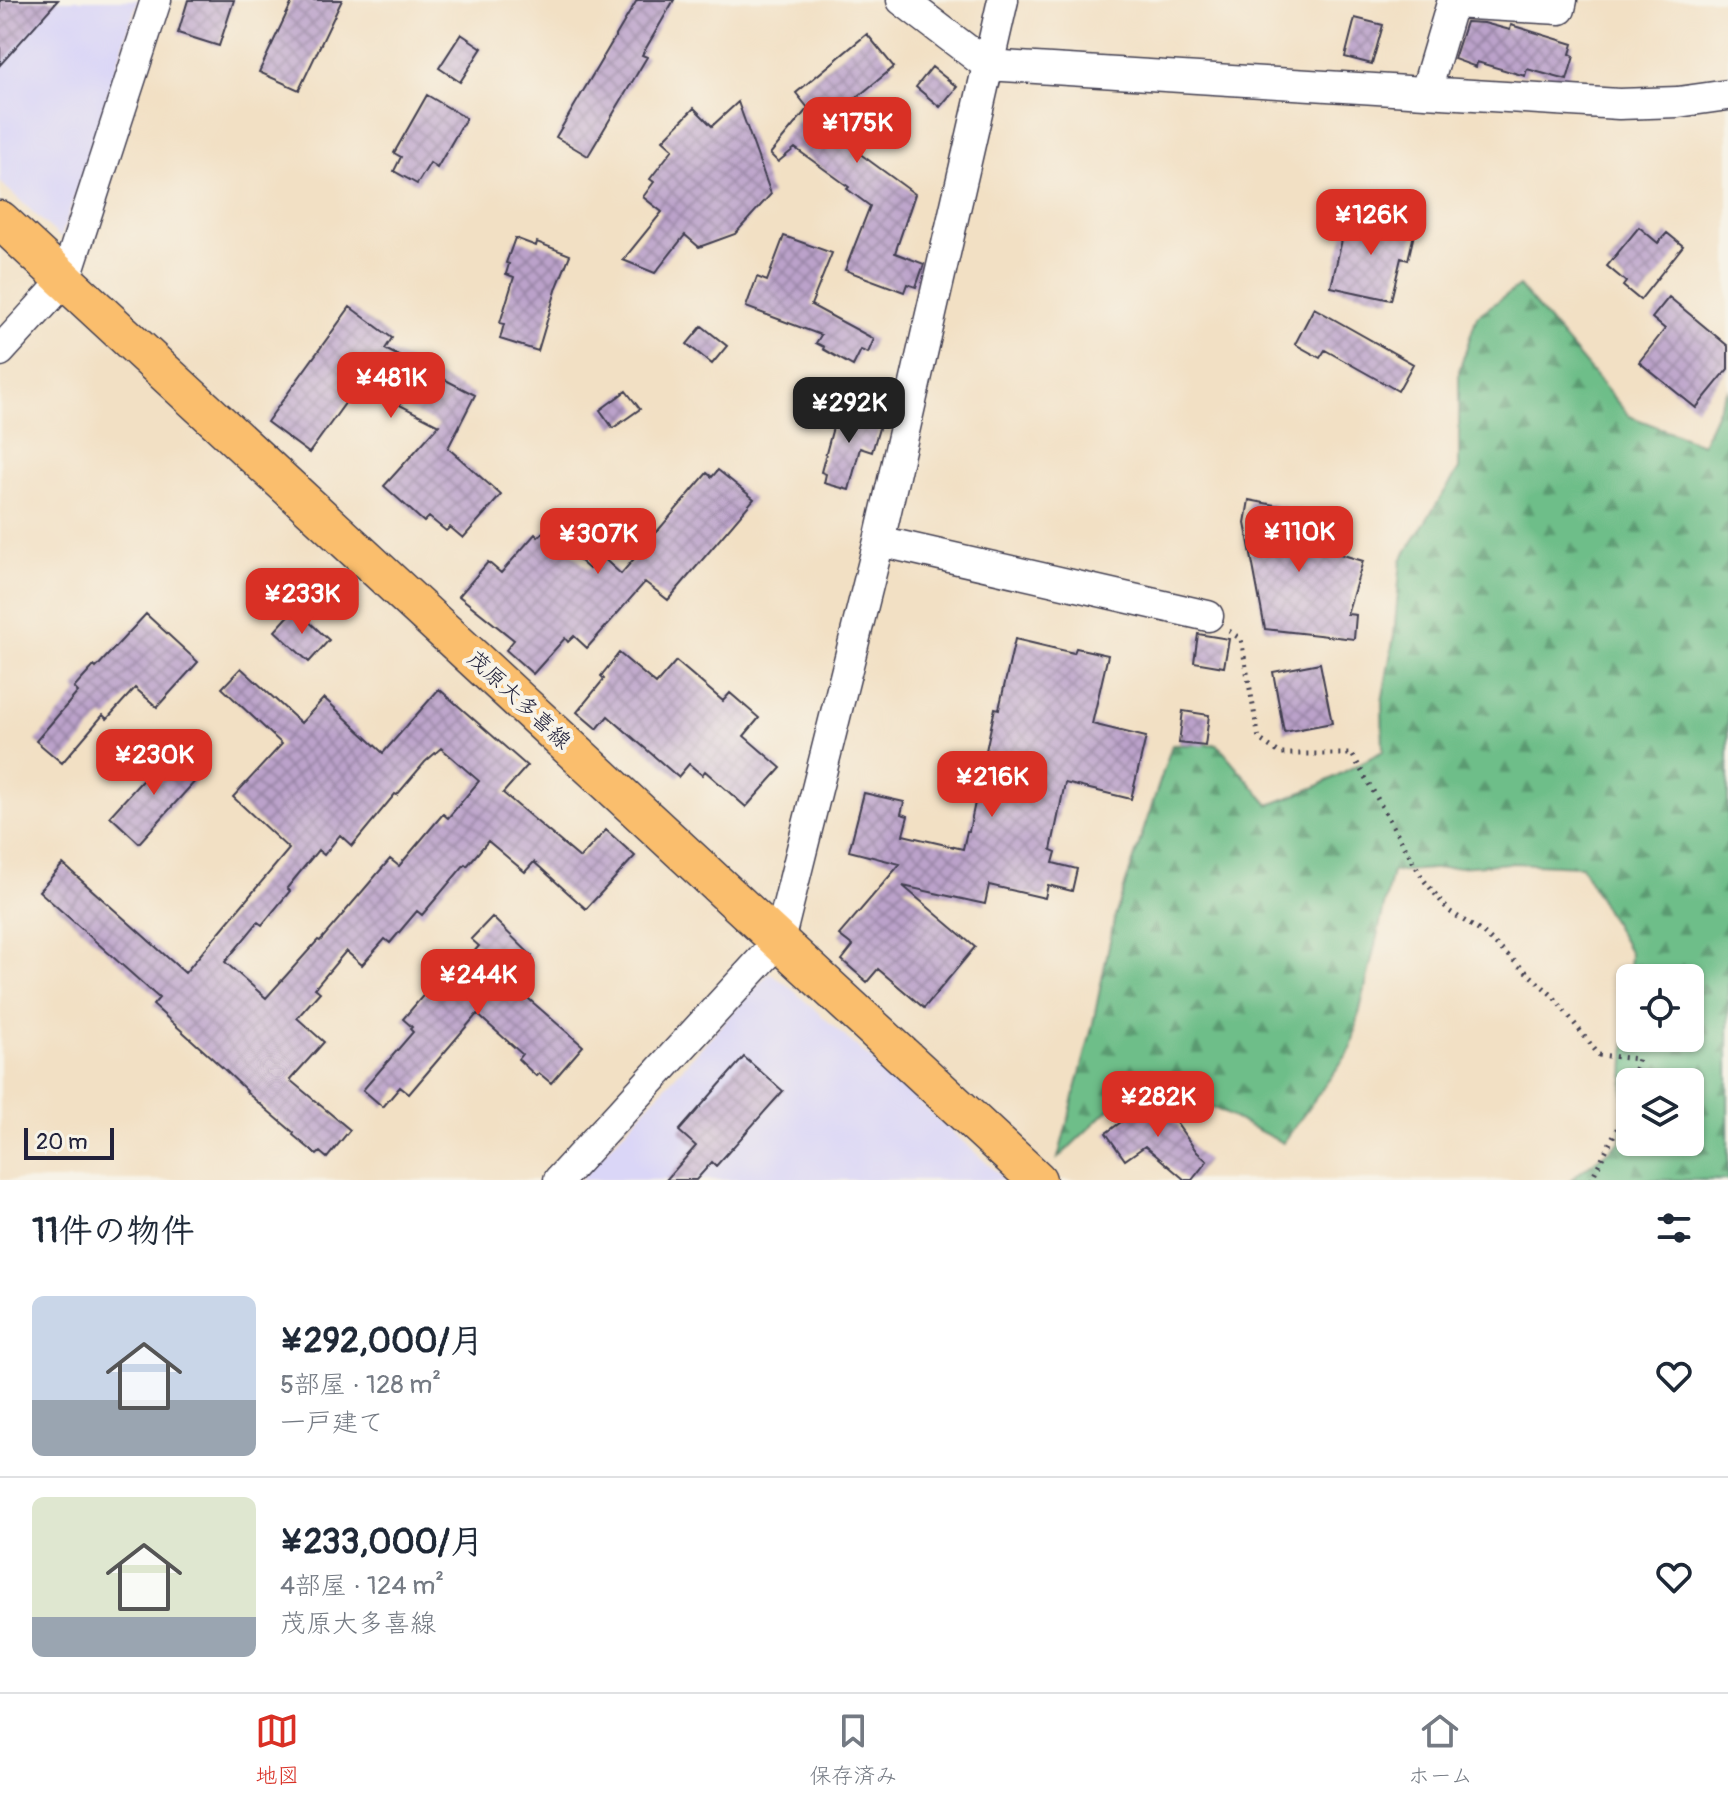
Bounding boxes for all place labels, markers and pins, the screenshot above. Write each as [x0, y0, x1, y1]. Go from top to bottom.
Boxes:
pin: ¥175K [801, 97, 913, 165]
pin: ¥126K [1315, 189, 1427, 257]
pin: ¥481K [335, 352, 447, 420]
pin: ¥292K [793, 377, 905, 445]
pin: ¥110K [1243, 506, 1355, 574]
pin: ¥307K [542, 508, 654, 576]
pin: ¥233K [246, 568, 358, 636]
pin: ¥230K [98, 729, 210, 797]
pin: ¥216K [936, 751, 1048, 819]
pin: ¥244K [422, 949, 534, 1017]
pin: ¥282K [1102, 1071, 1214, 1139]

